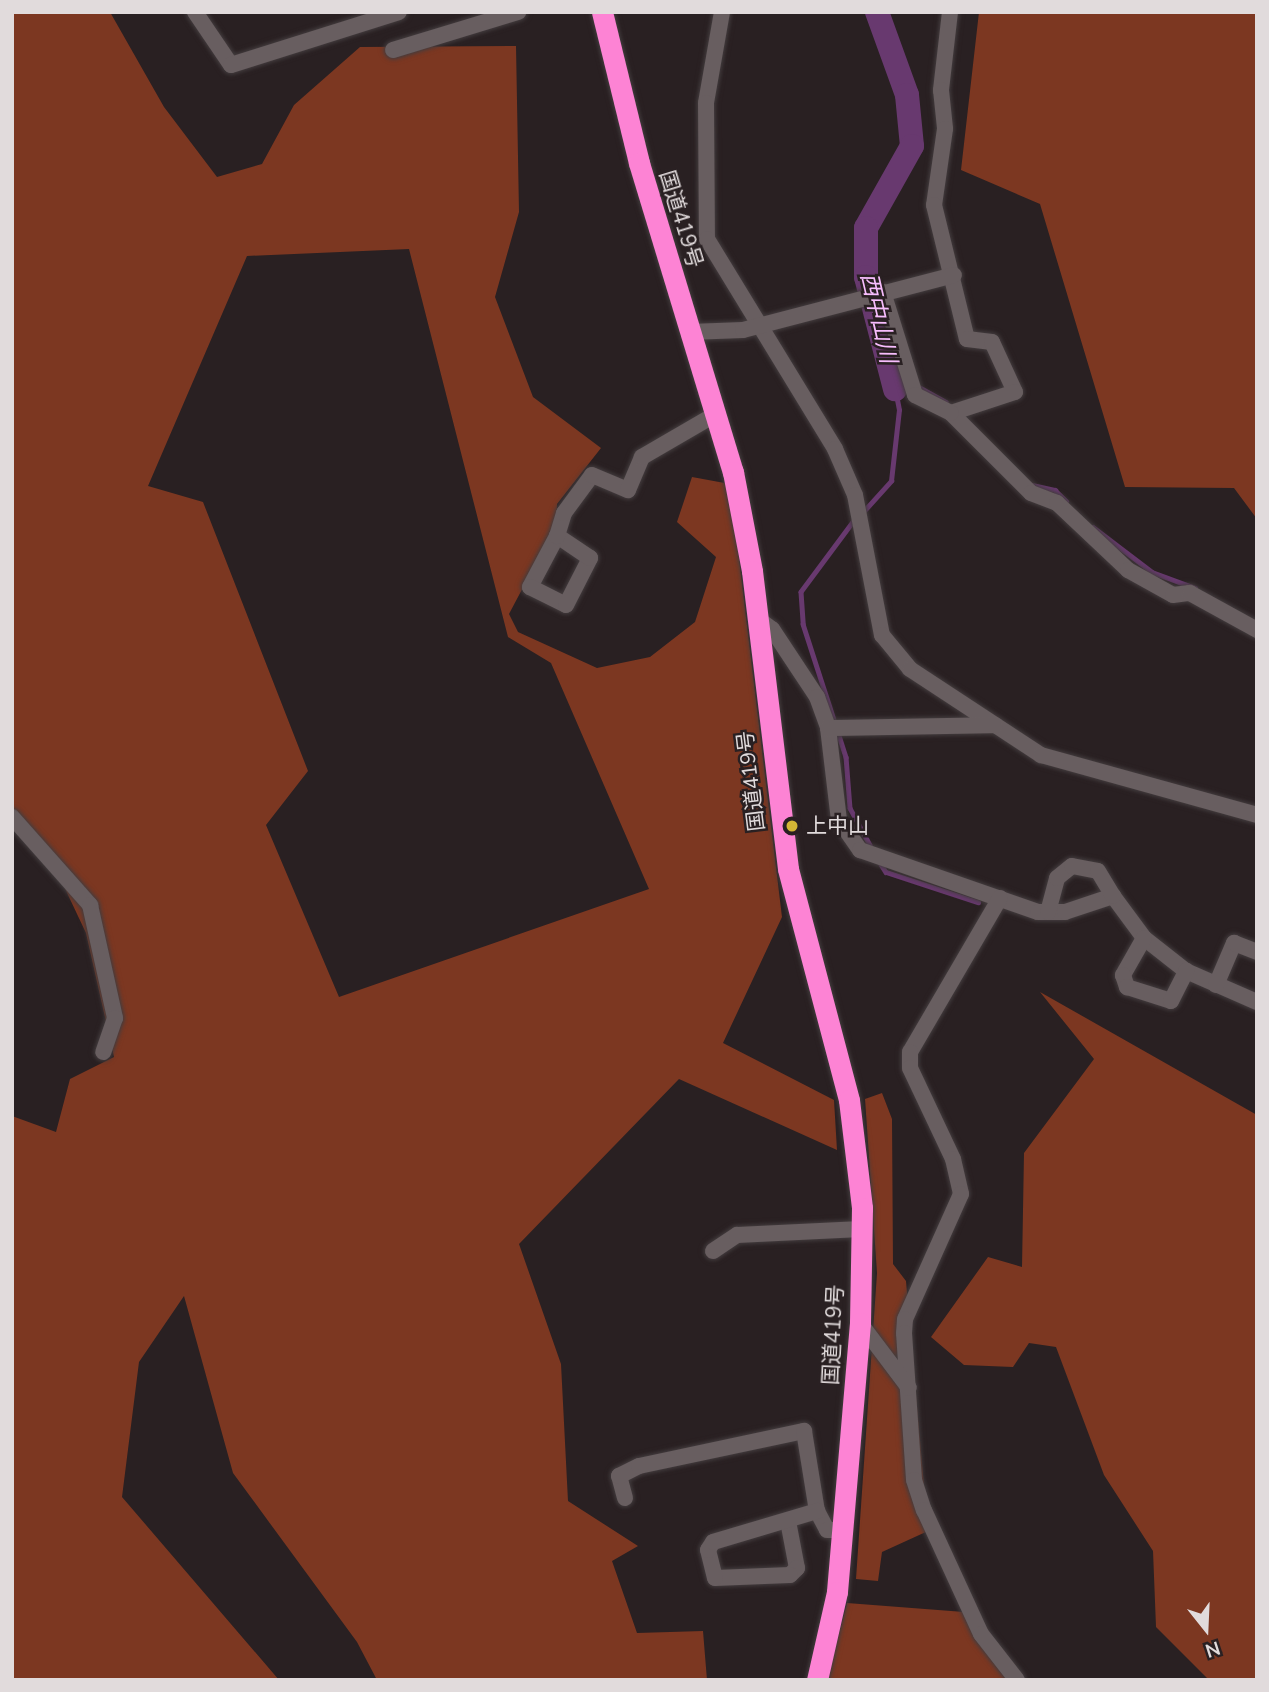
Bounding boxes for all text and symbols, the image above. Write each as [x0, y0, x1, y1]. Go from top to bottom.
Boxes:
street label: 国道419号 [654, 167, 708, 271]
water label: 西中山川 [854, 270, 902, 366]
street label: 国道419号 [732, 729, 770, 833]
place label: 上中山 [806, 813, 869, 839]
marker: 上中山 [784, 818, 800, 834]
street label: 国道419号 [818, 1284, 848, 1386]
north arrow [1171, 1594, 1241, 1664]
text: N [1202, 1634, 1223, 1664]

